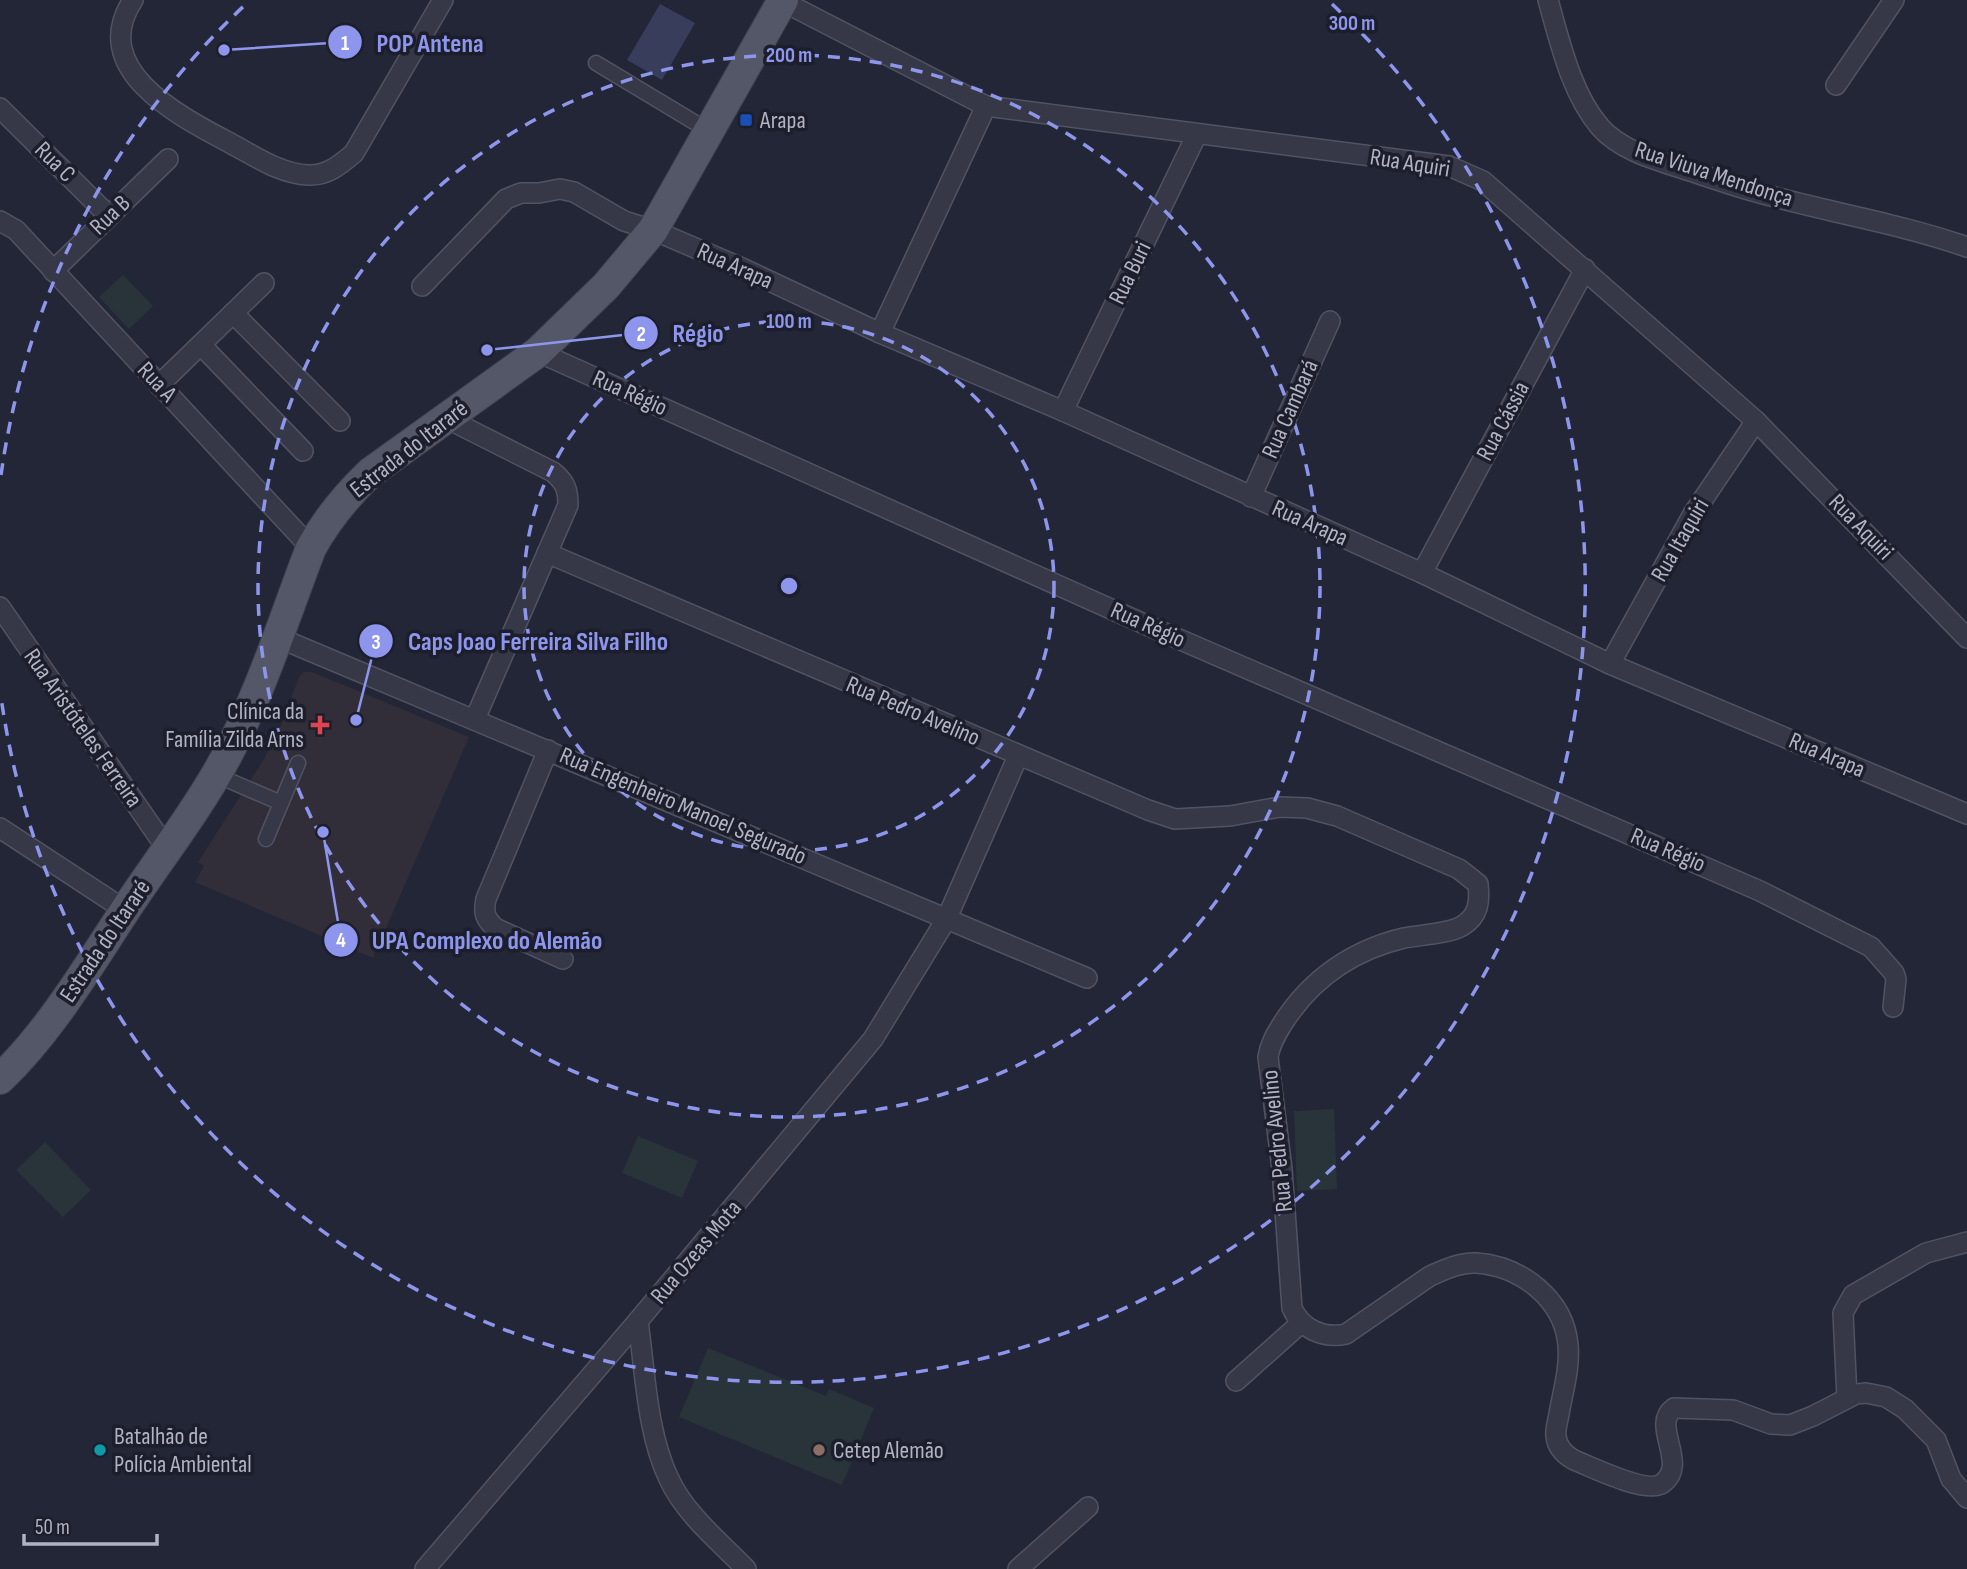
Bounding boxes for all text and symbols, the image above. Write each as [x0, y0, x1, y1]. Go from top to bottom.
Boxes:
text: 300 m [1329, 11, 1375, 36]
callout: POP Antena [327, 19, 498, 66]
text: POP Antena [376, 29, 484, 60]
text: 1 [341, 31, 349, 56]
text: 200 m [766, 43, 812, 68]
place label: Arapa [759, 106, 806, 135]
marker: Arapa [738, 112, 754, 128]
street label: Rua Viuva Mendonça [1631, 135, 1797, 213]
street label: Rua C [29, 136, 81, 188]
street label: Rua Aquiri [1368, 142, 1452, 184]
street label: Rua B [84, 189, 136, 241]
street label: Rua Arapa [693, 237, 777, 295]
street label: Rua Buri [1102, 237, 1158, 309]
text: 100 m [766, 309, 812, 334]
callout: Régio [623, 310, 737, 357]
text: Régio [672, 319, 724, 350]
text: 2 [636, 322, 646, 347]
street label: Rua Cambará [1255, 355, 1325, 463]
street label: Rua A [131, 356, 183, 409]
street label: Rua Régio [588, 364, 672, 422]
street label: Rua Cássia [1470, 377, 1536, 465]
street label: Estrada do Itararé [344, 394, 474, 504]
street label: Rua Aquiri [1823, 488, 1899, 566]
street label: Rua Itaquiri [1645, 493, 1715, 587]
street label: Rua Arapa [1268, 494, 1352, 552]
centre of rings [777, 574, 801, 598]
street label: Rua Régio [1106, 596, 1190, 654]
callout: Caps Joao Ferreira Silva Filho [358, 618, 682, 665]
text: Caps Joao Ferreira Silva Filho [408, 627, 668, 658]
text: 3 [371, 630, 381, 655]
street label: Rua Aristóteles Ferreira [18, 643, 148, 813]
street label: Rua Pedro Avelino [842, 670, 984, 752]
place label: Clínica da Família Zilda Arns [165, 697, 304, 754]
marker: Clínica da Família Zilda Arns [310, 715, 330, 735]
street label: Rua Arapa [1785, 726, 1869, 784]
street label: Rua Engenheiro Manoel Segurado [555, 741, 811, 871]
street label: Rua Régio [1626, 821, 1710, 879]
street label: Estrada do Itararé [53, 874, 157, 1008]
callout: UPA Complexo do Alemão [323, 916, 617, 963]
text: UPA Complexo do Alemão [372, 926, 602, 957]
text: 4 [336, 928, 346, 953]
street label: Rua Pedro Avelino [1255, 1069, 1299, 1213]
street label: Rua Ozeas Mota [644, 1194, 748, 1310]
place label: Batalhão de Polícia Ambiental [114, 1422, 252, 1479]
place label: Cetep Alemão [833, 1436, 944, 1465]
marker: Batalhão de Polícia Ambiental [92, 1442, 108, 1458]
marker: Cetep Alemão [811, 1442, 827, 1458]
scale bar [24, 1502, 158, 1546]
text: 50 m [35, 1515, 70, 1540]

